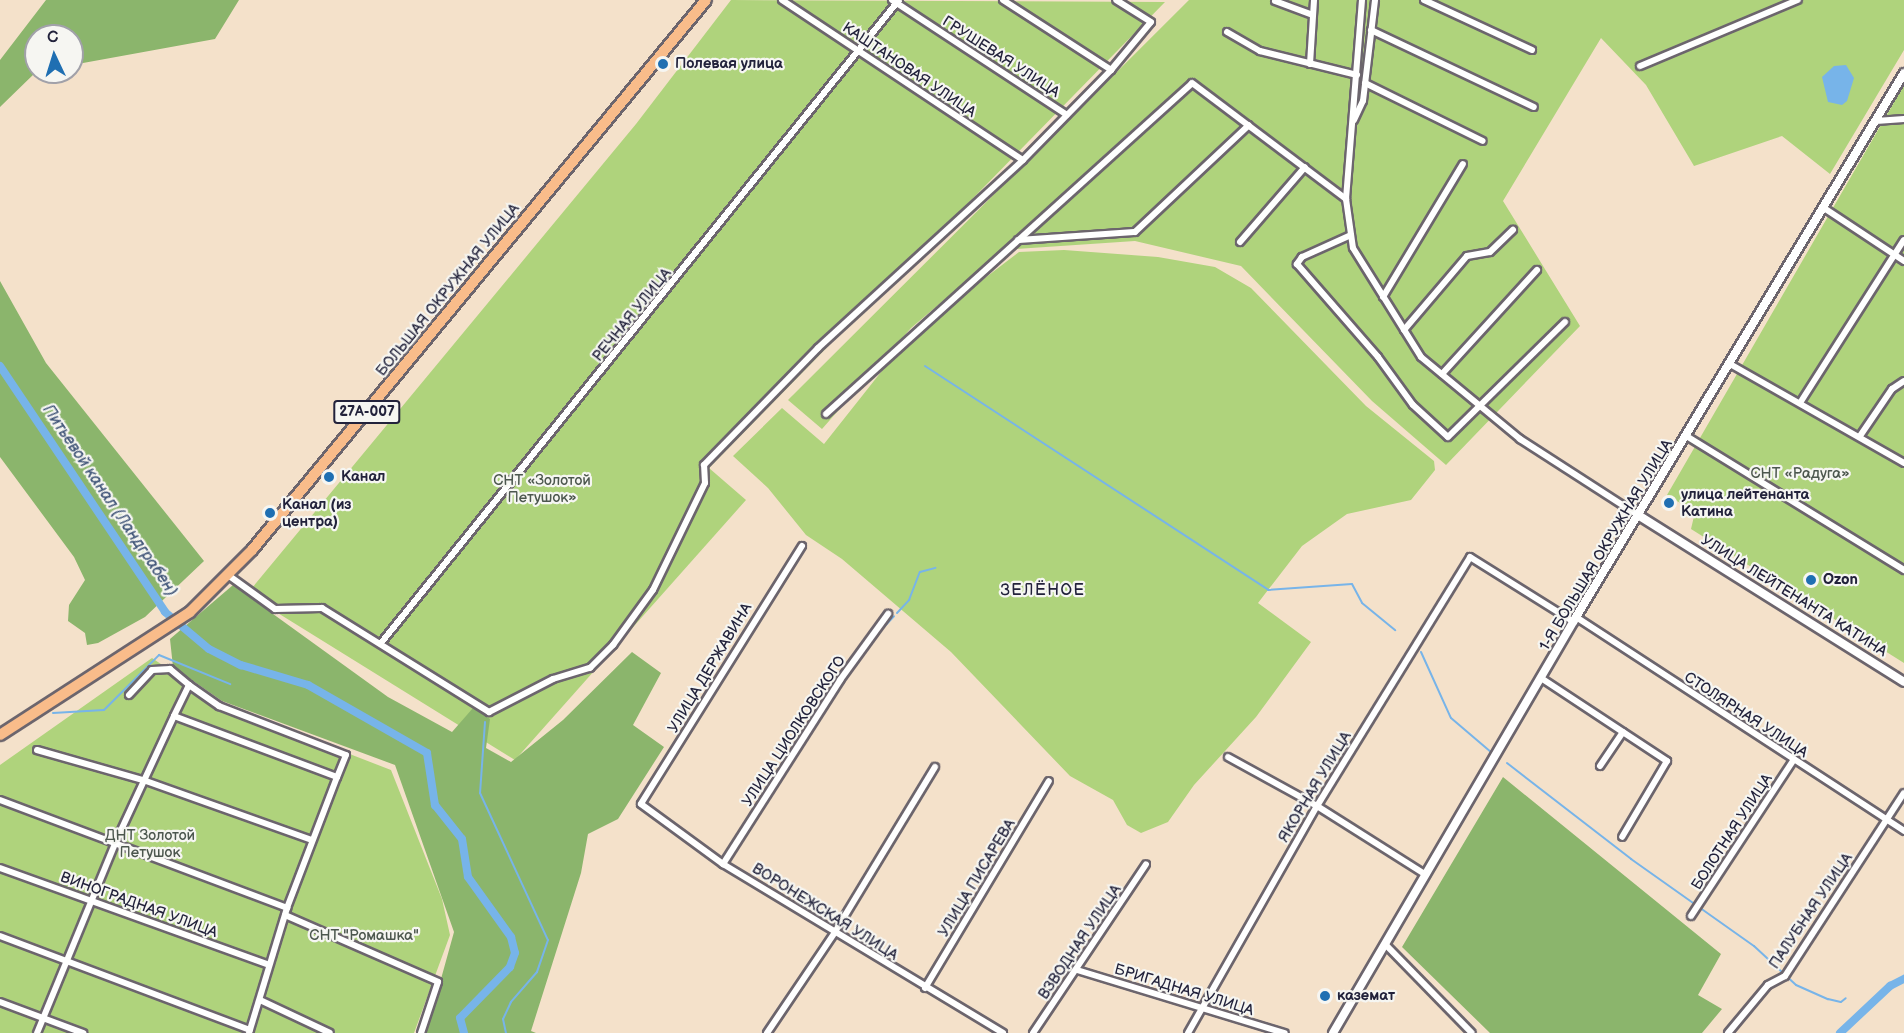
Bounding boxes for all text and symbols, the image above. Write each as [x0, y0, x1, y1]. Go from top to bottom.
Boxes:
street label: ГРУШЕВАЯ УЛИЦА [939, 12, 1063, 102]
street label: КАШТАНОВАЯ УЛИЦА [839, 19, 979, 121]
north arrow [24, 24, 84, 84]
text: С [47, 28, 59, 47]
place label: Полевая улица [675, 55, 783, 73]
marker: Полевая улица [656, 57, 670, 71]
street label: БОЛЬШАЯ ОКРУЖНАЯ УЛИЦА [373, 200, 523, 380]
street label: РЕЧНАЯ УЛИЦА [589, 265, 675, 365]
road number: 27А-007 [332, 401, 401, 423]
water label: Питьевой канал (Ландграбен) [38, 402, 180, 600]
street label: 1-Я БОЛЬШАЯ ОКРУЖНАЯ УЛИЦА [1536, 436, 1676, 654]
park label: СНТ «Радуга» [1750, 465, 1850, 483]
place label: Канал [341, 468, 385, 486]
marker: Канал [322, 470, 336, 484]
park label: СНТ «Золотой Петушок» [493, 471, 591, 506]
place label: улица лейтенанта Катина [1681, 485, 1809, 520]
place label: Канал (из центра) [282, 495, 351, 530]
marker: улица лейтенанта Катина [1662, 496, 1676, 510]
marker: Канал (из центра) [263, 506, 277, 520]
street label: УЛИЦА ЛЕЙТЕНАНТА КАТИНА [1698, 531, 1890, 661]
place label: Ozon [1823, 571, 1858, 589]
marker: Ozon [1804, 573, 1818, 587]
district label: ЗЕЛЁНОЕ [1000, 581, 1086, 601]
street label: УЛИЦА ДЕРЖАВИНА [664, 600, 756, 736]
street label: УЛИЦА ЦИОЛКОВСКОГО [739, 652, 849, 810]
street label: СТОЛЯРНАЯ УЛИЦА [1681, 668, 1811, 762]
street label: ЯКОРНАЯ УЛИЦА [1275, 728, 1355, 846]
street label: БОЛОТНАЯ УЛИЦА [1688, 771, 1776, 893]
street label: УЛИЦА ПИСАРЕВА [935, 816, 1019, 940]
park label: ДНТ Золотой Петушок [105, 826, 195, 861]
street label: ПАЛУБНАЯ УЛИЦА [1766, 850, 1856, 972]
street label: ВОРОНЕЖСКАЯ УЛИЦА [749, 860, 901, 964]
street label: ВИНОГРАДНАЯ УЛИЦА [58, 868, 220, 942]
street label: ВЗВОДНАЯ УЛИЦА [1035, 881, 1125, 1003]
park label: СНТ "Ромашка" [309, 927, 419, 945]
street label: БРИГАДНАЯ УЛИЦА [1112, 960, 1256, 1020]
place label: каземат [1337, 987, 1395, 1005]
marker: каземат [1318, 989, 1332, 1003]

